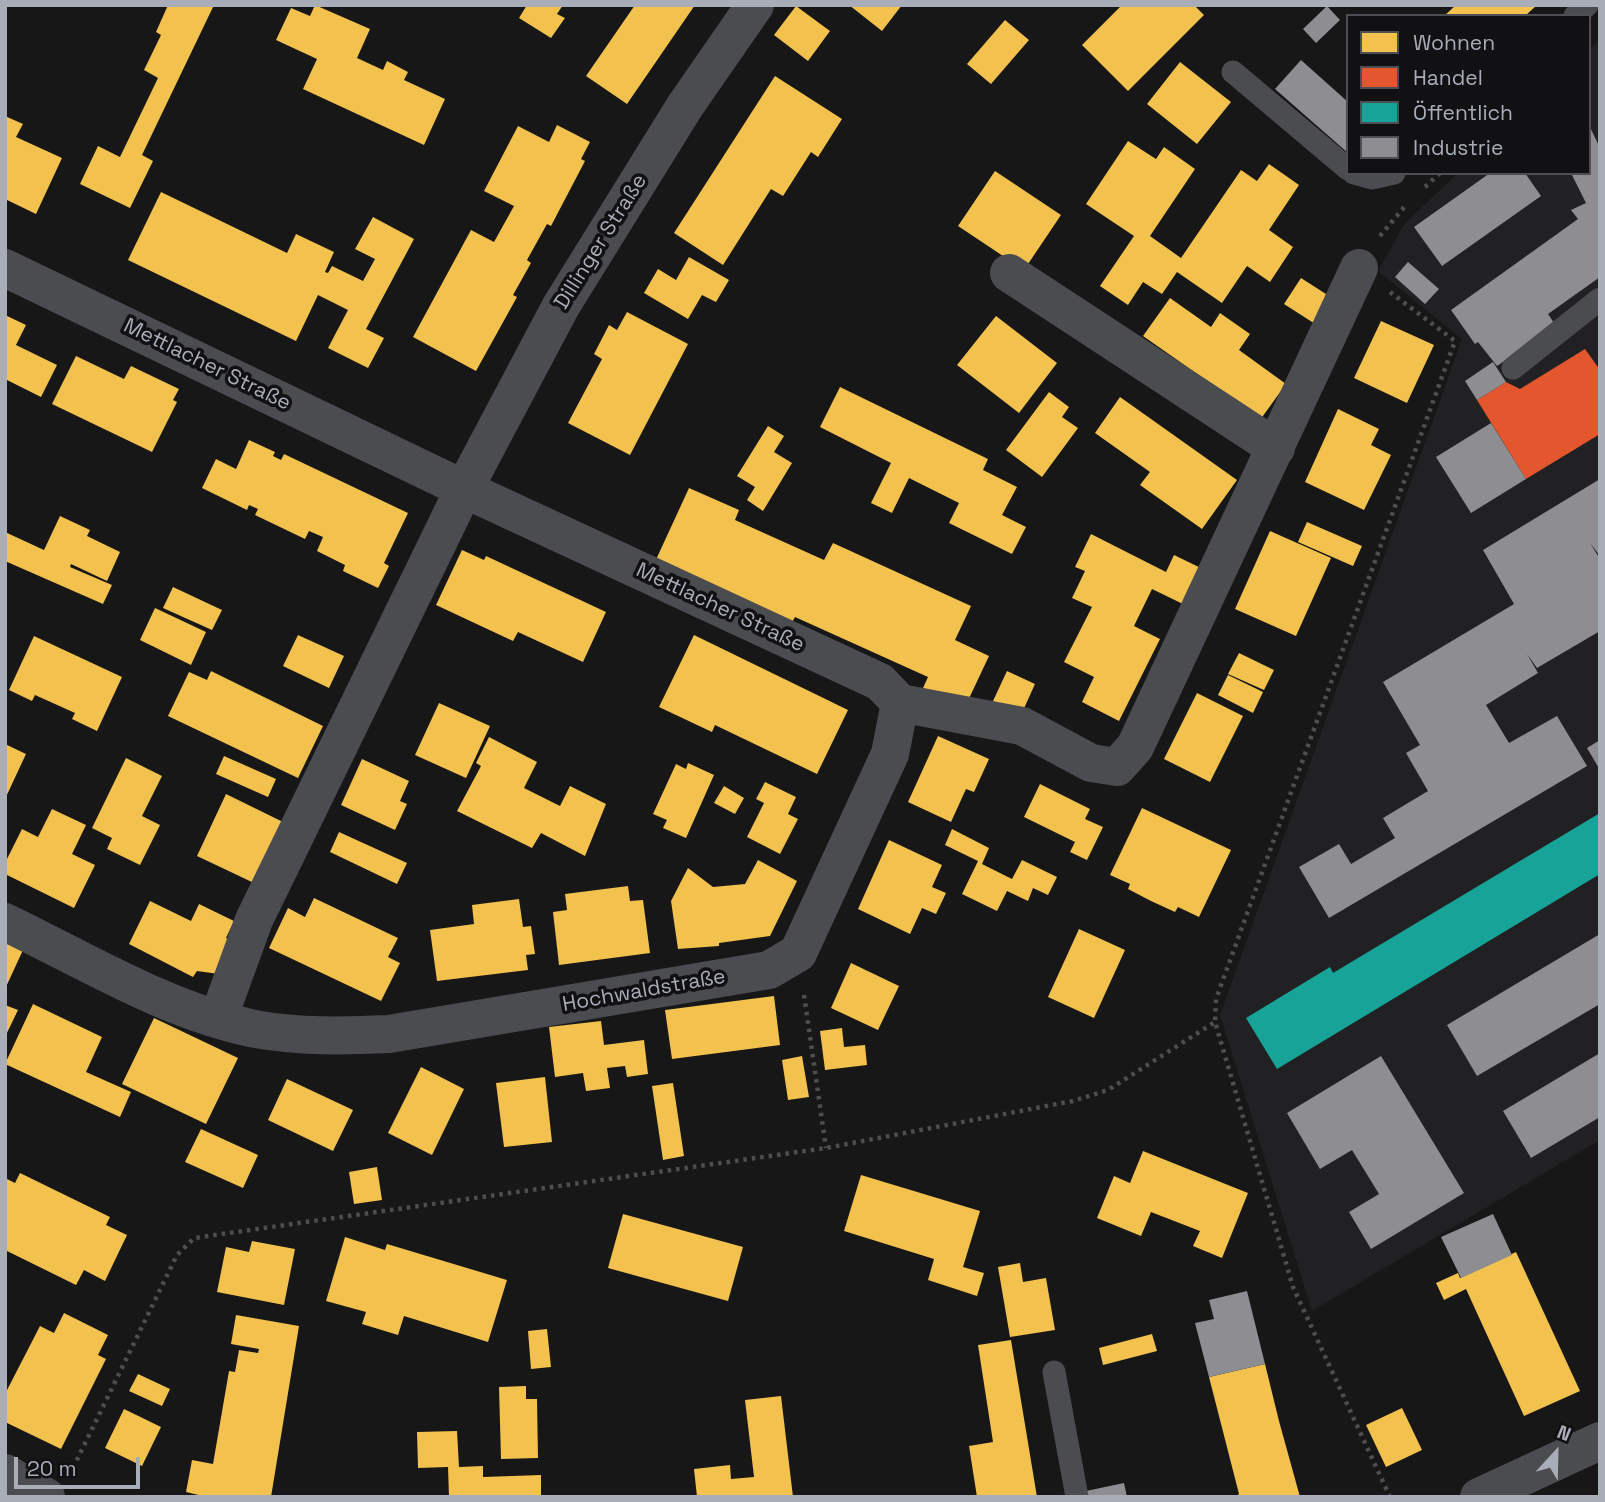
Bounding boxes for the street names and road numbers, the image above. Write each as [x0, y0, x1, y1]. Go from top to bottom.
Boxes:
street label: Dillinger Straße [549, 170, 653, 314]
street label: Mettlacher Straße [119, 314, 295, 416]
street label: Mettlacher Straße [632, 558, 808, 658]
street label: Hochwaldstraße [560, 964, 728, 1018]

